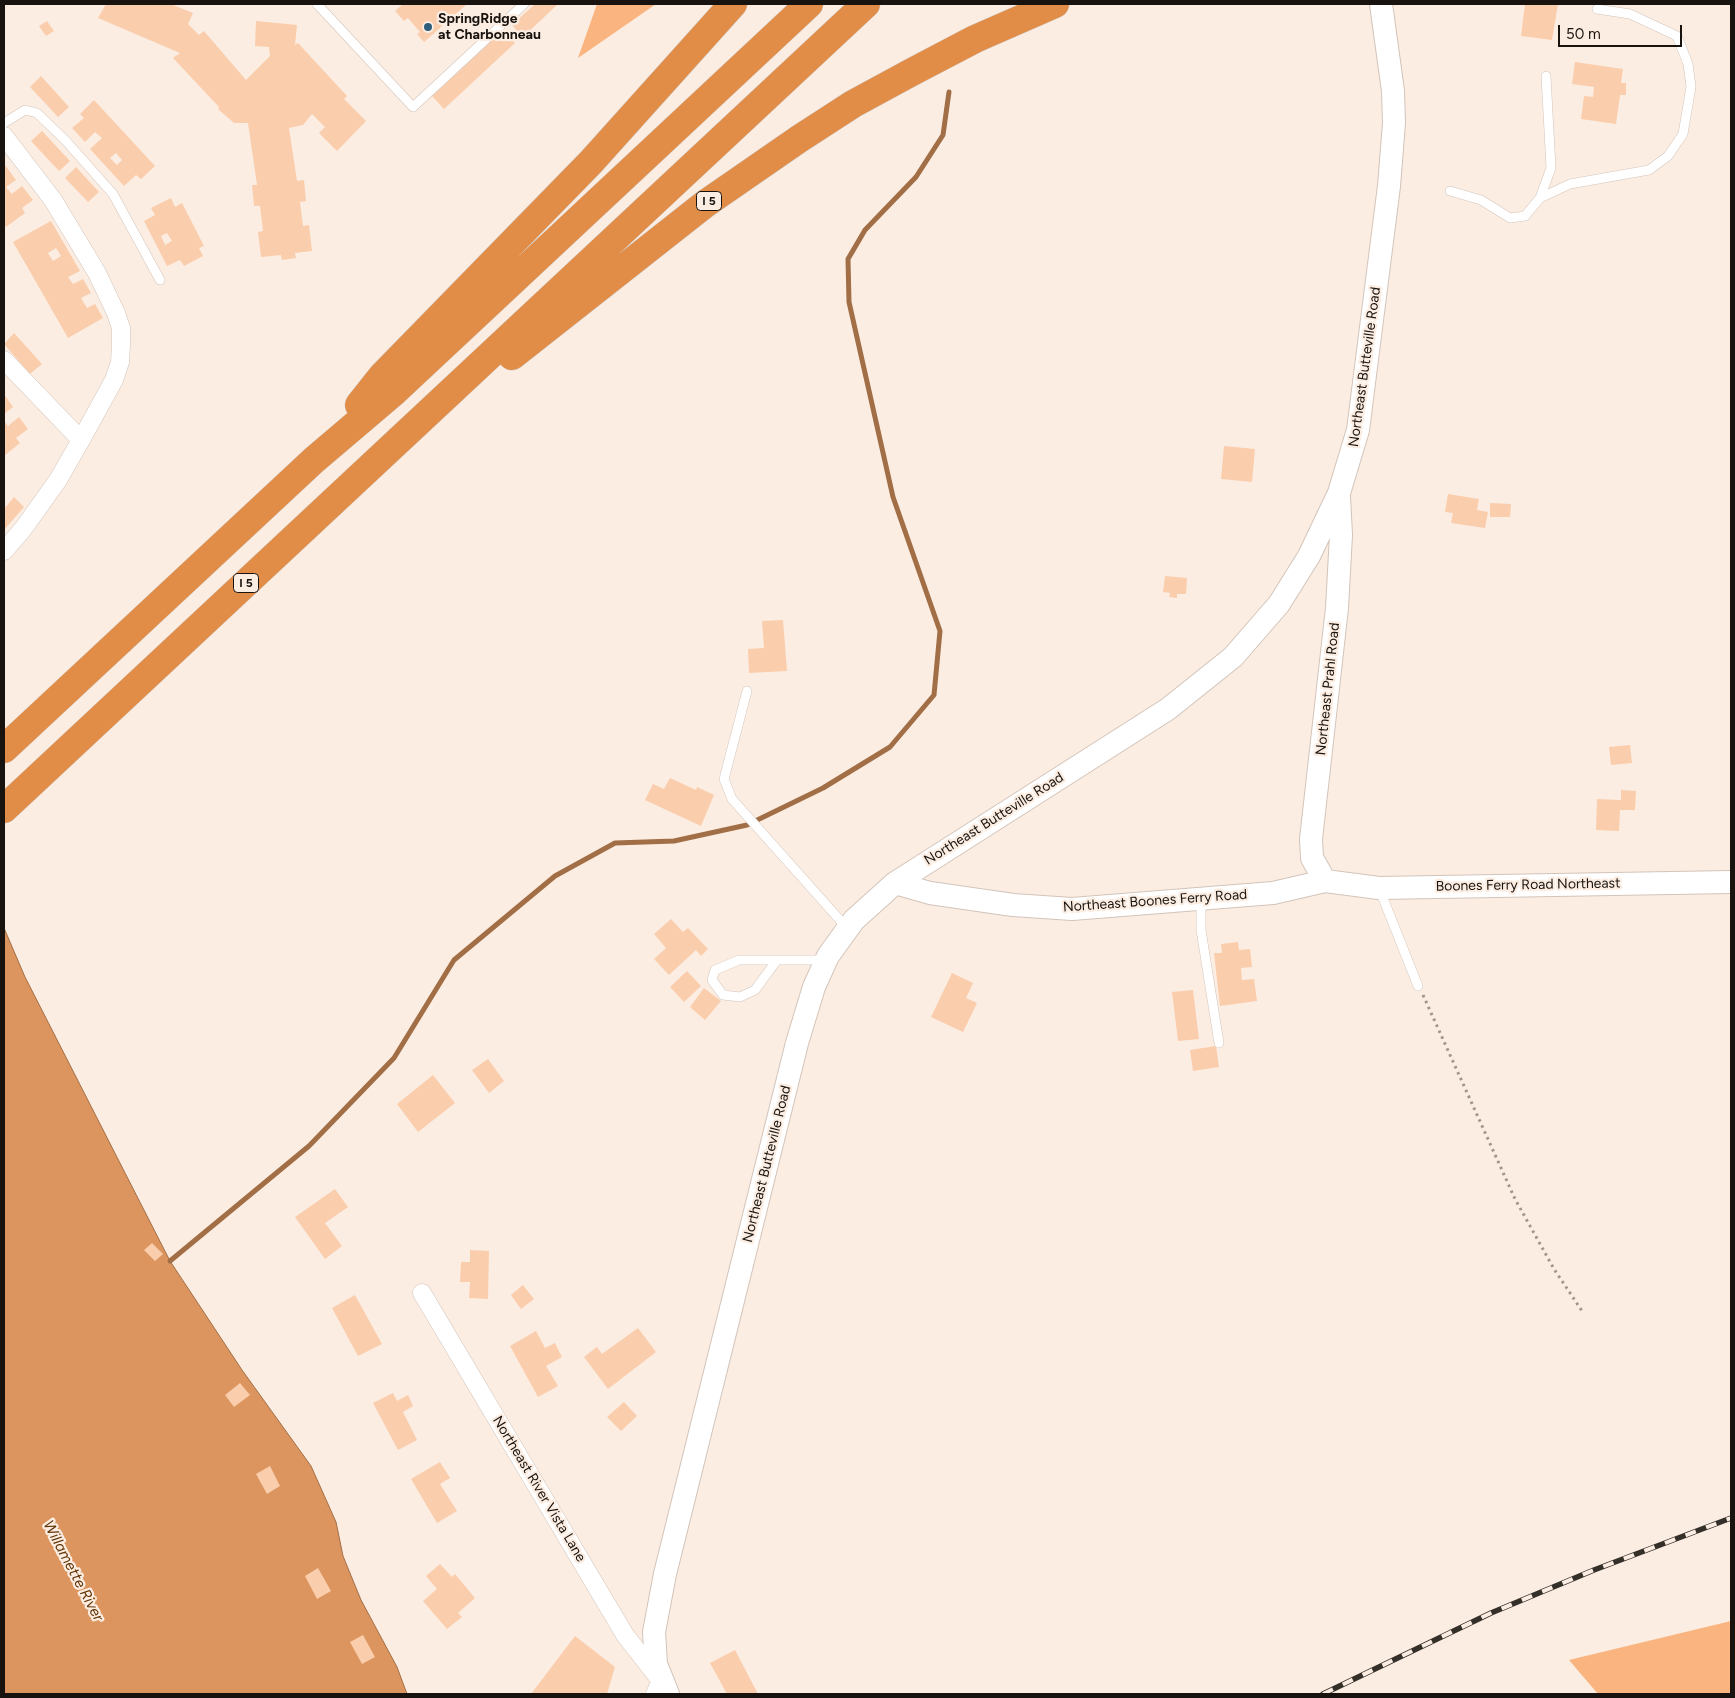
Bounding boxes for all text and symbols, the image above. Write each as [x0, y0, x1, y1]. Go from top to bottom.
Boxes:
place label: SpringRidge at Charbonneau [438, 11, 541, 44]
scale bar [1560, 15, 1684, 47]
marker: SpringRidge at Charbonneau [422, 21, 434, 33]
text: 50 m [1566, 25, 1601, 43]
road number: I 5 [696, 192, 722, 210]
street label: Northeast Butteville Road [1345, 286, 1385, 448]
road number: I 5 [234, 574, 258, 592]
street label: Northeast Prahl Road [1313, 622, 1343, 756]
street label: Northeast Butteville Road [921, 769, 1067, 869]
street label: Boones Ferry Road Northeast [1435, 875, 1621, 895]
street label: Northeast Boones Ferry Road [1062, 886, 1248, 916]
street label: Northeast Butteville Road [739, 1084, 795, 1244]
street label: Northeast River Vista Lane [489, 1413, 589, 1565]
water label: Willamette River [39, 1517, 107, 1625]

